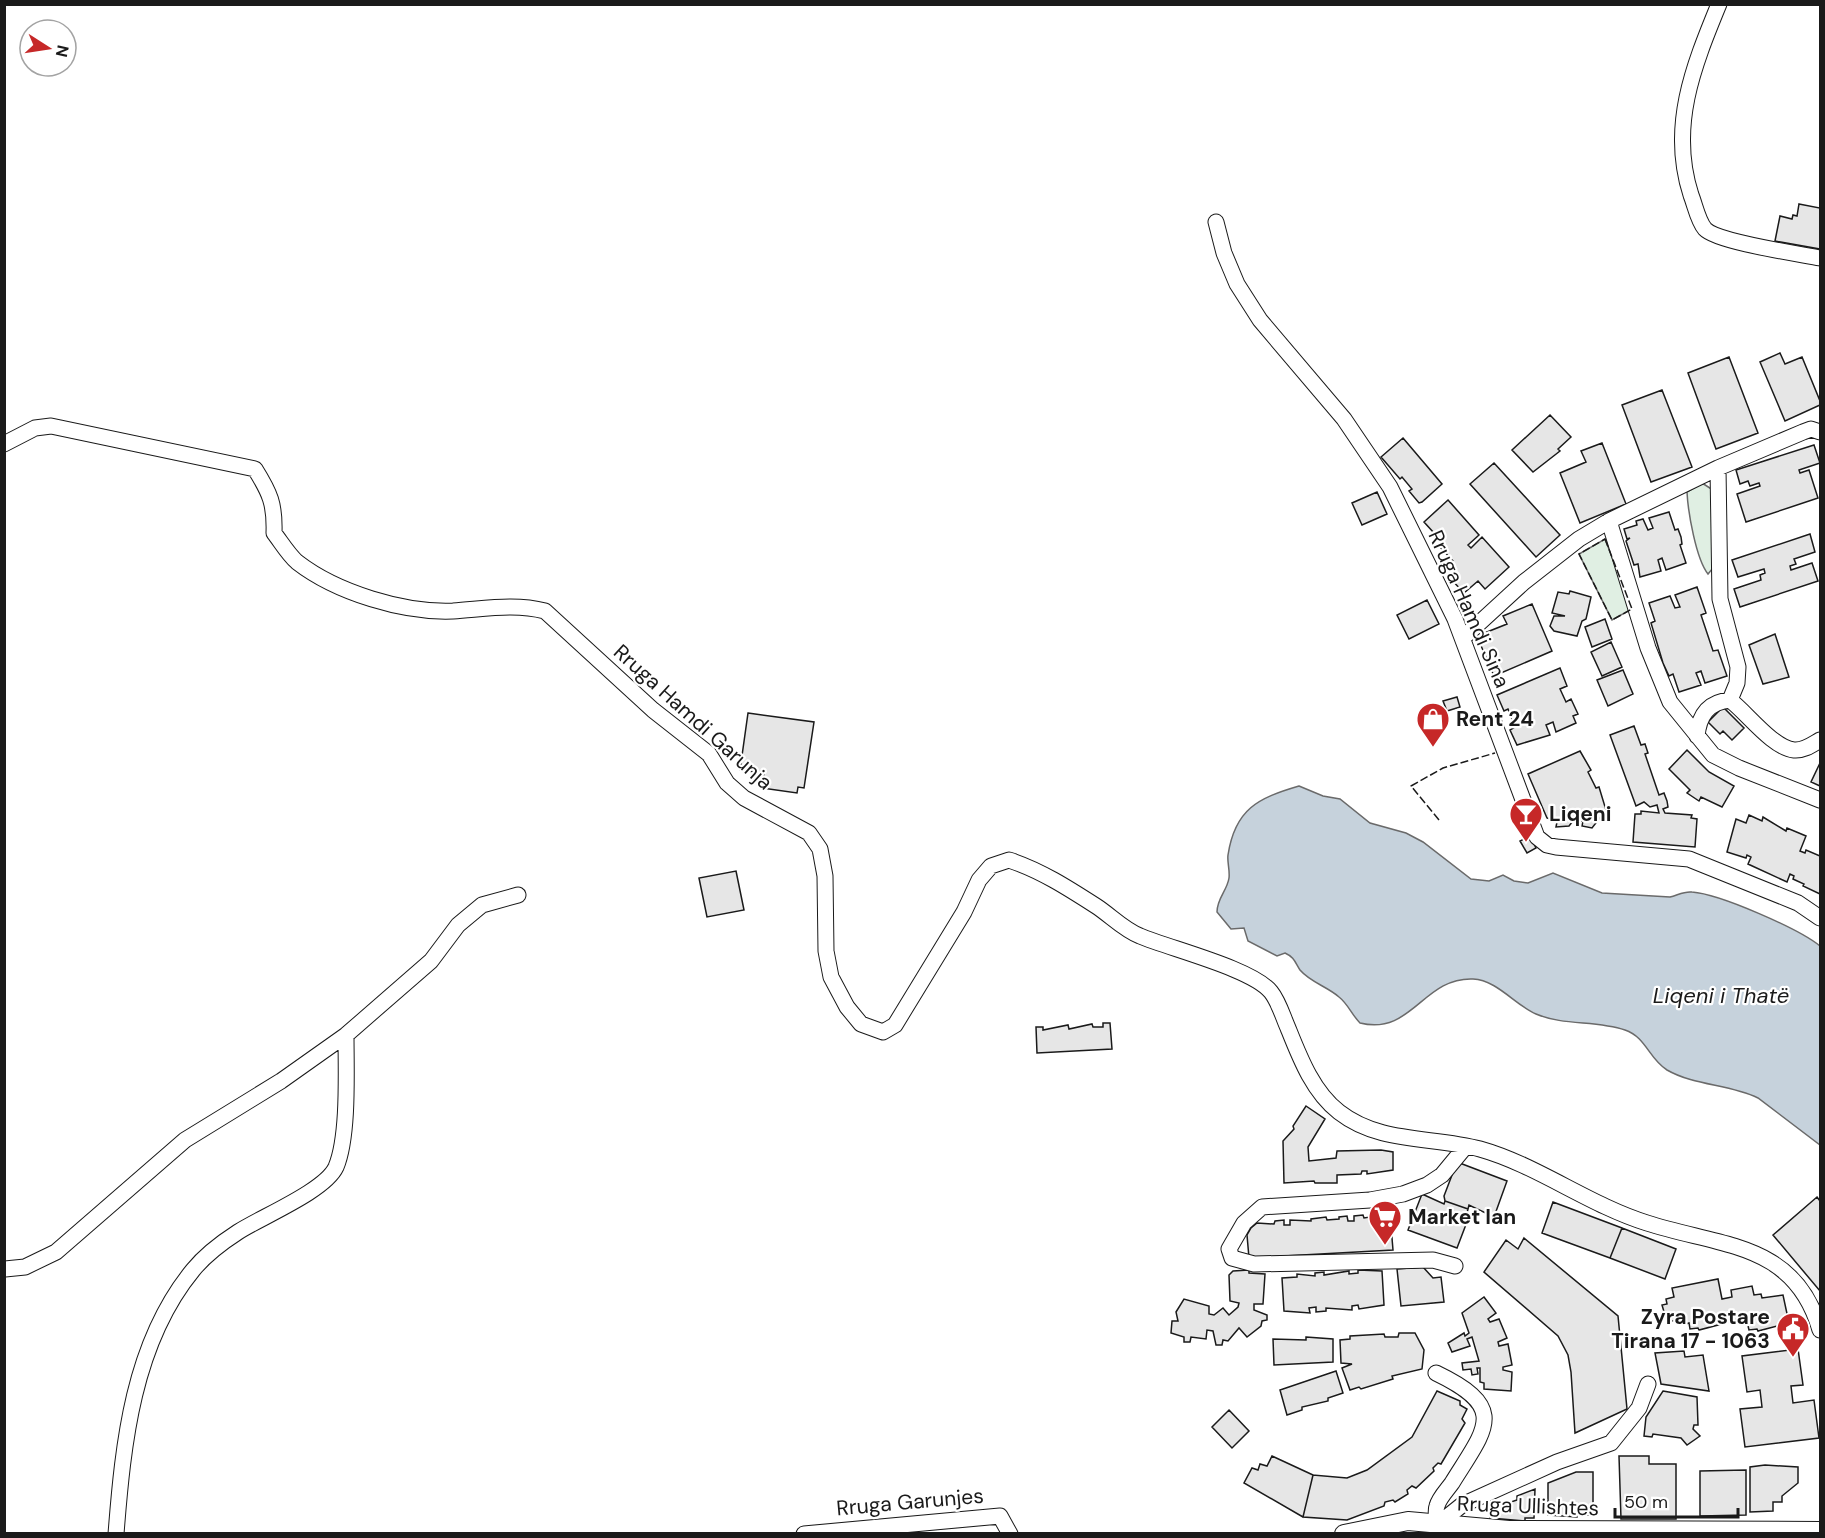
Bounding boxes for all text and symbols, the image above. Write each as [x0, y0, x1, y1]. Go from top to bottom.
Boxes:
north arrow [18, 18, 78, 78]
text: N [51, 43, 74, 59]
street label: Rruga Hamdi Sina [1422, 526, 1516, 692]
street label: Rruga Hamdi Garunja [607, 638, 779, 796]
shop icon: Rent 24 [1415, 701, 1451, 748]
place label: Rent 24 [1456, 705, 1534, 733]
bar icon: Liqeni [1508, 796, 1544, 843]
place label: Liqeni [1549, 800, 1612, 828]
water label: Liqeni i Thatë [1653, 981, 1789, 1010]
supermarket icon: Market Ian [1367, 1199, 1403, 1246]
place label: Market Ian [1408, 1203, 1516, 1231]
place label: Zyra Postare Tirana 17 - 1063 [1611, 1303, 1770, 1355]
public building icon: Zyra Postare Tirana 17 - 1063 [1775, 1311, 1811, 1358]
scale bar [1615, 1481, 1738, 1519]
street label: Rruga Garunjes [835, 1482, 985, 1522]
street label: Rruga Ullishtes [1456, 1490, 1600, 1522]
text: 50 m [1624, 1490, 1668, 1514]

